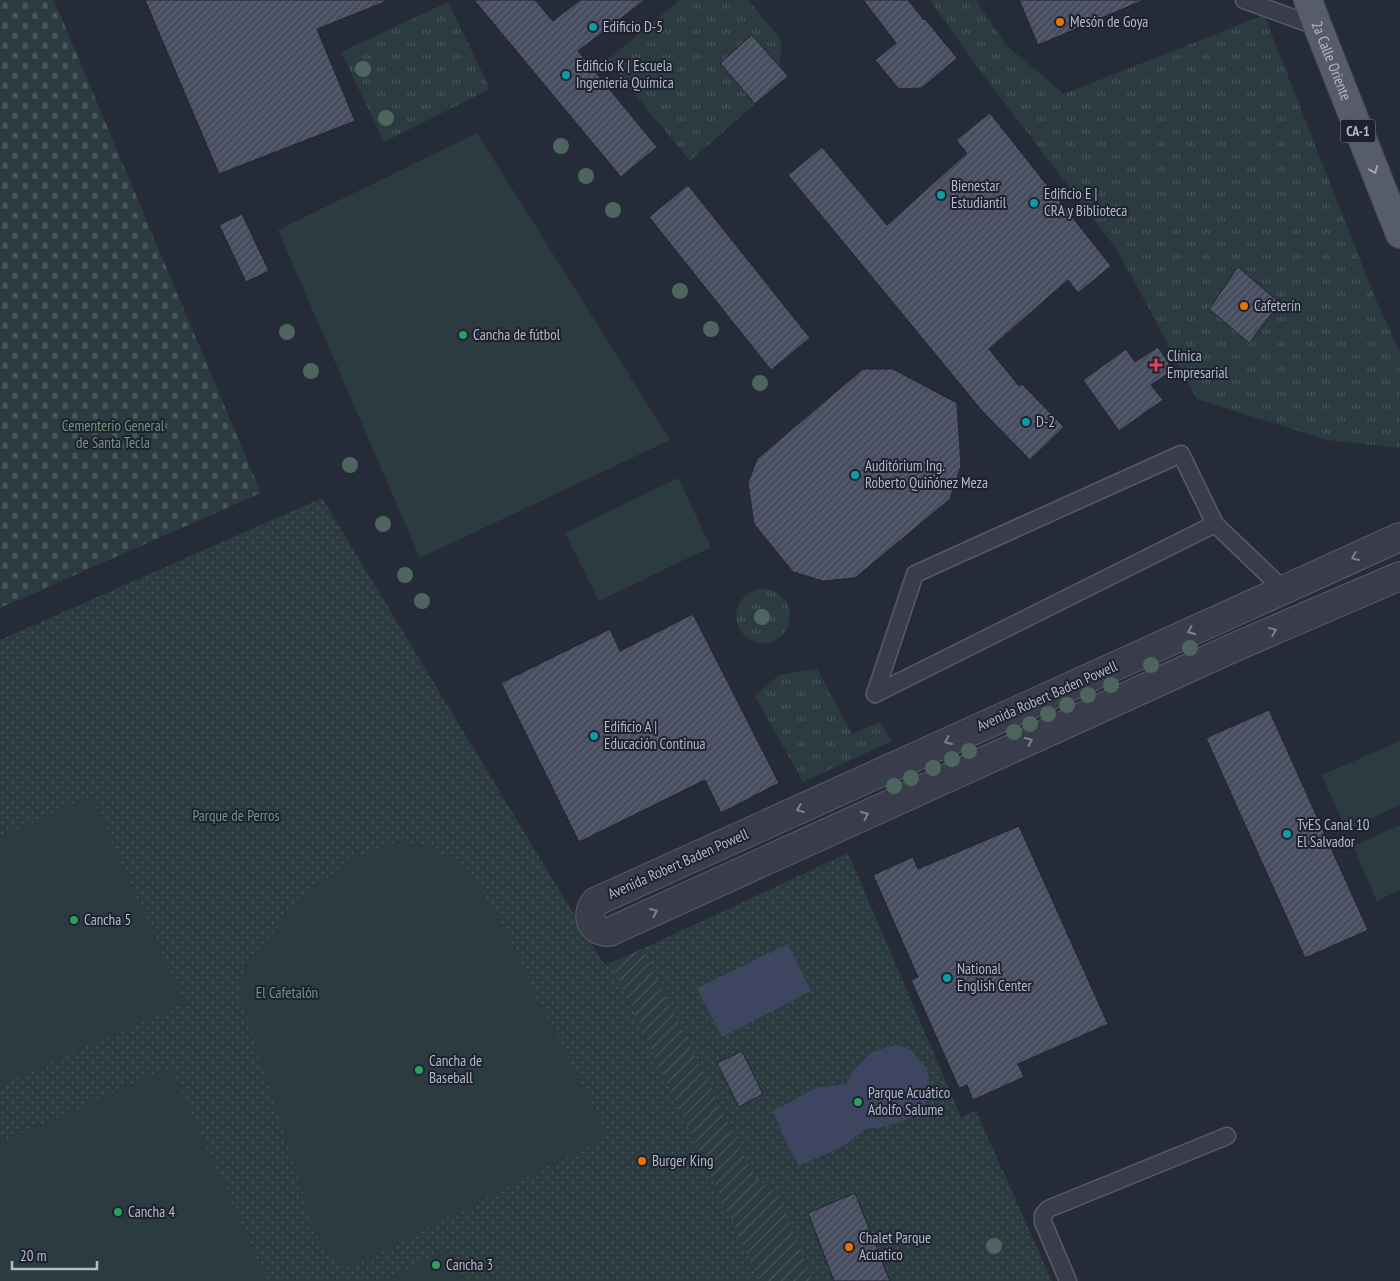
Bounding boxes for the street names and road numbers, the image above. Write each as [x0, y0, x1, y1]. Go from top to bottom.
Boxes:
street label: 2a Calle Oriente [1308, 18, 1356, 103]
road number: CA-1 [1340, 120, 1376, 142]
street label: Avenida Robert Baden Powell [974, 656, 1120, 735]
street label: Avenida Robert Baden Powell [605, 824, 751, 903]

